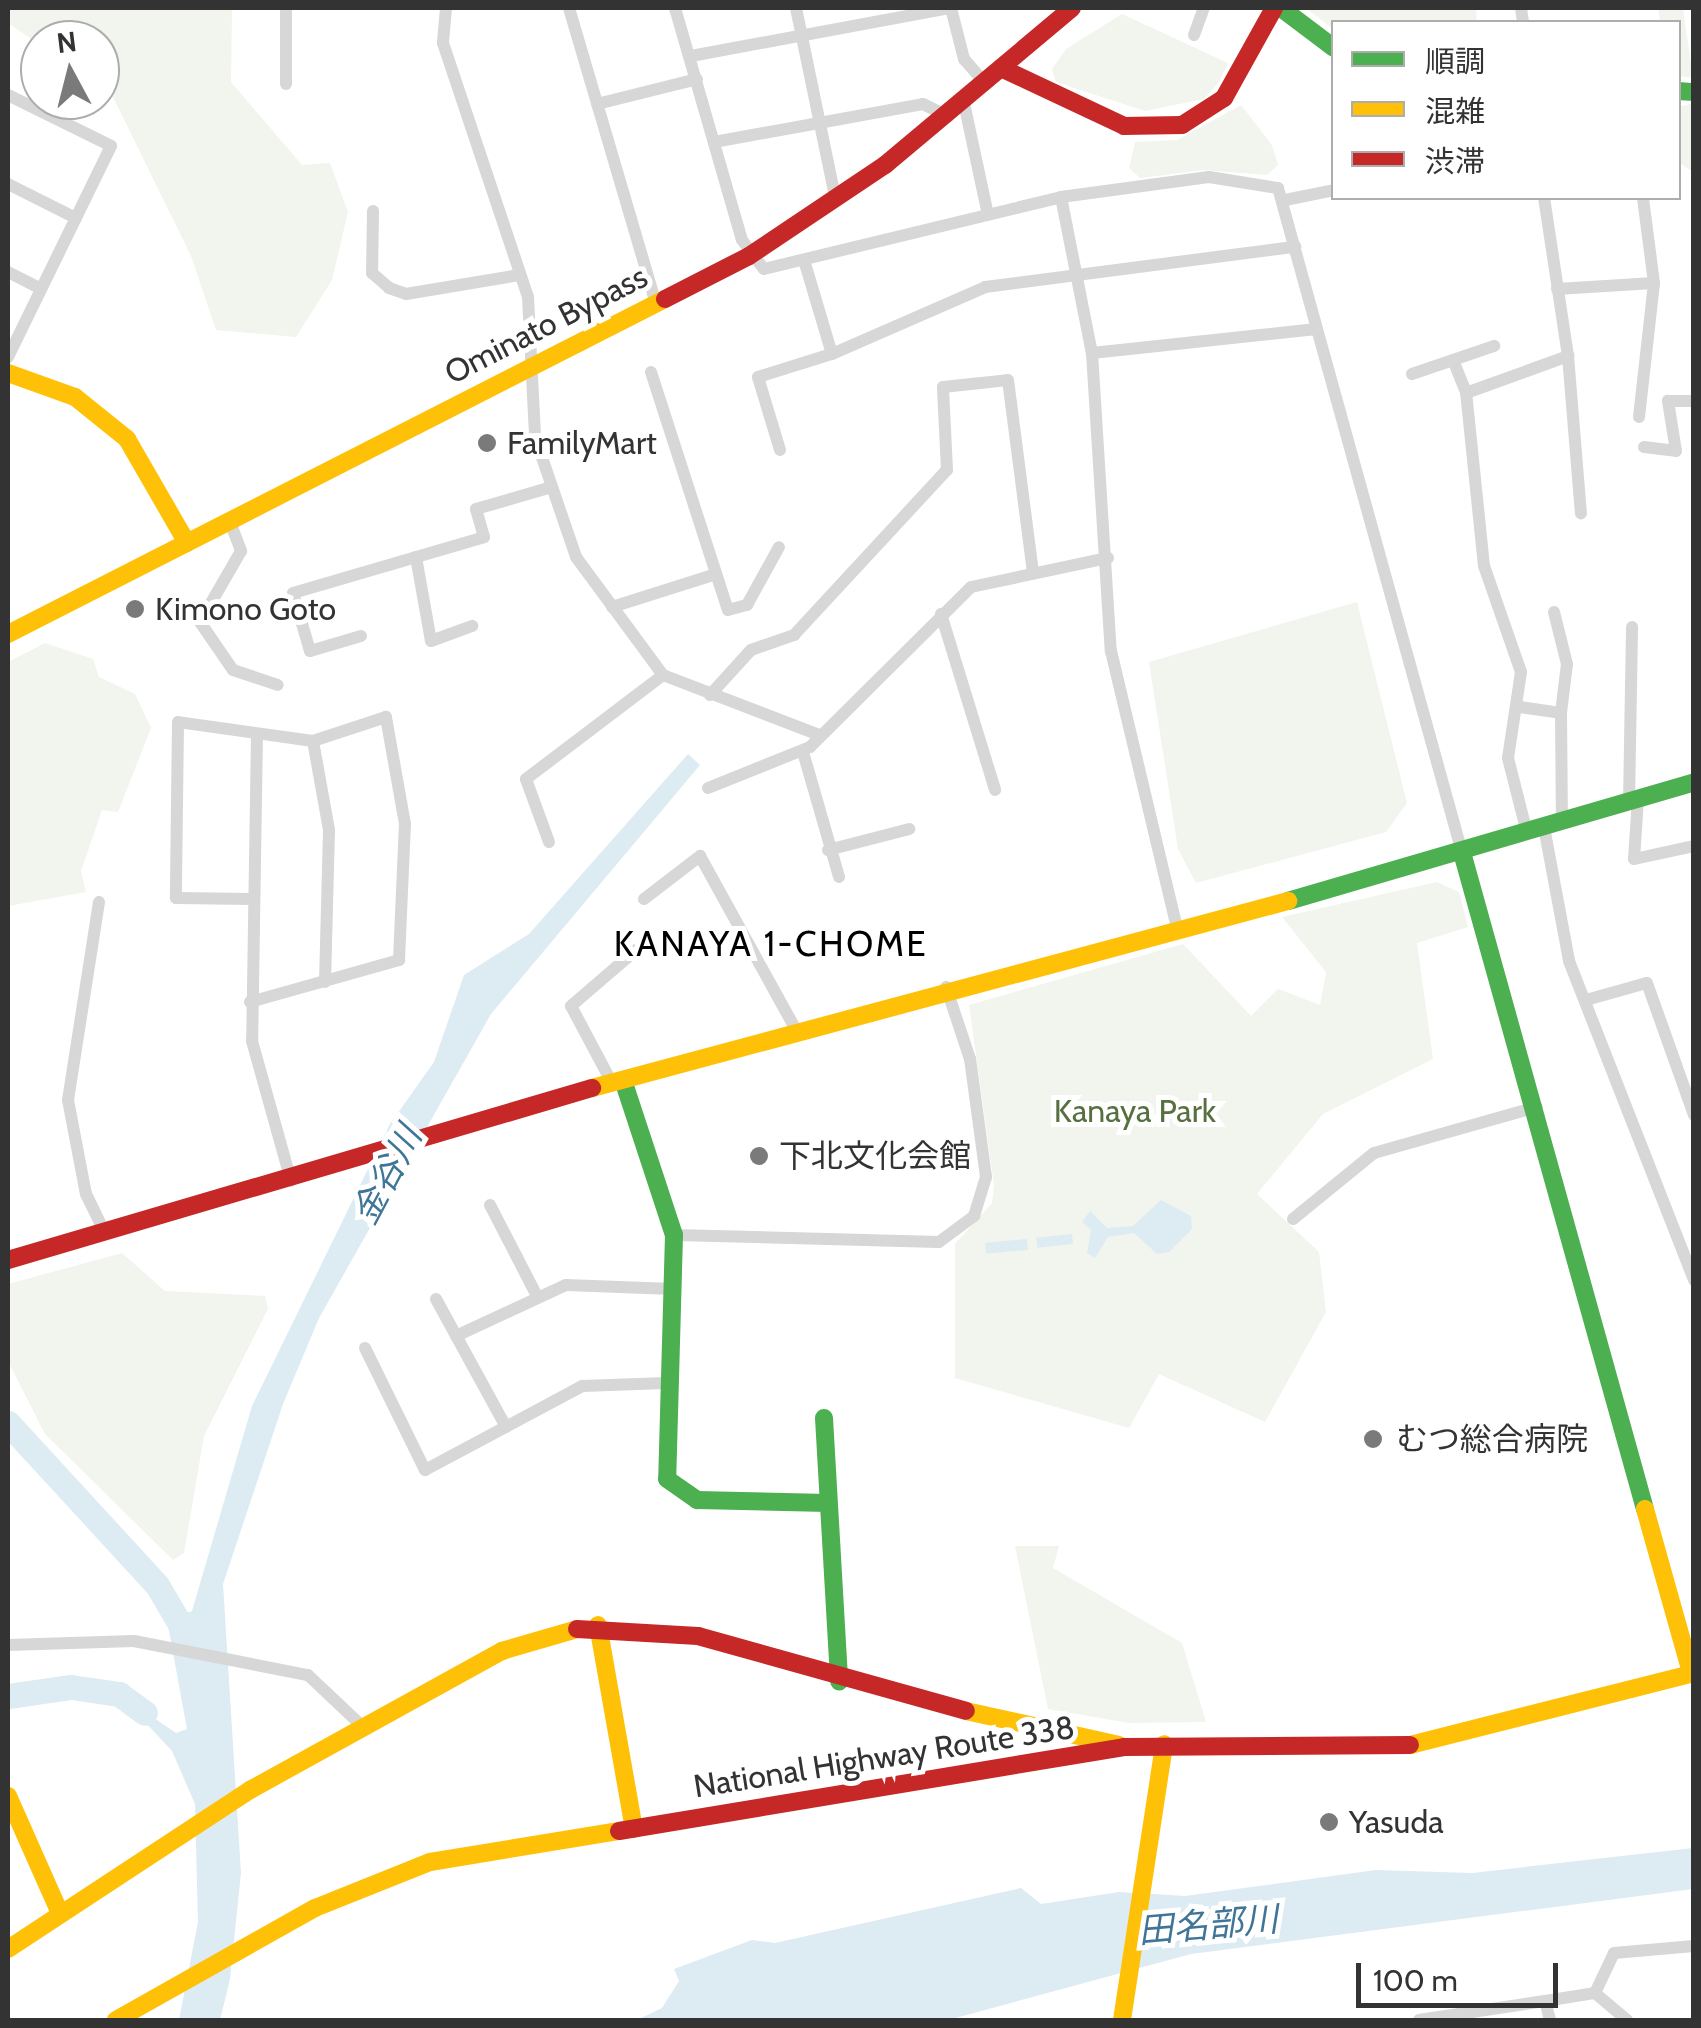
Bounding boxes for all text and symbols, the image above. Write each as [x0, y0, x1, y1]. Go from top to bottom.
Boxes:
north arrow [20, 20, 120, 120]
legend [1331, 20, 1681, 200]
text: N [55, 24, 78, 60]
text: 順調 [1425, 43, 1485, 80]
text: 混雑 [1425, 93, 1485, 130]
text: 渋滞 [1425, 143, 1485, 180]
street label: Ominato Bypass [438, 258, 654, 392]
place label: FamilyMart [507, 424, 657, 462]
marker: FamilyMart [476, 432, 498, 454]
place label: Kimono Goto [155, 590, 336, 628]
marker: Kimono Goto [124, 598, 146, 620]
district label: KANAYA 1-CHOME [614, 923, 928, 965]
park label: Kanaya Park [1054, 1092, 1216, 1130]
water label: 金谷川 [344, 1119, 430, 1231]
place label: 下北文化会館 [779, 1137, 971, 1175]
marker: 下北文化会館 [748, 1145, 770, 1167]
place label: むつ総合病院 [1396, 1420, 1588, 1458]
marker: むつ総合病院 [1360, 1426, 1386, 1452]
street label: National Highway Route 338 [691, 1708, 1077, 1806]
place label: Yasuda [1349, 1803, 1443, 1841]
marker: Yasuda [1318, 1811, 1340, 1833]
water label: 田名部川 [1136, 1898, 1280, 1952]
scale bar [1361, 1943, 1564, 2005]
text: 100 m [1373, 1962, 1458, 1999]

